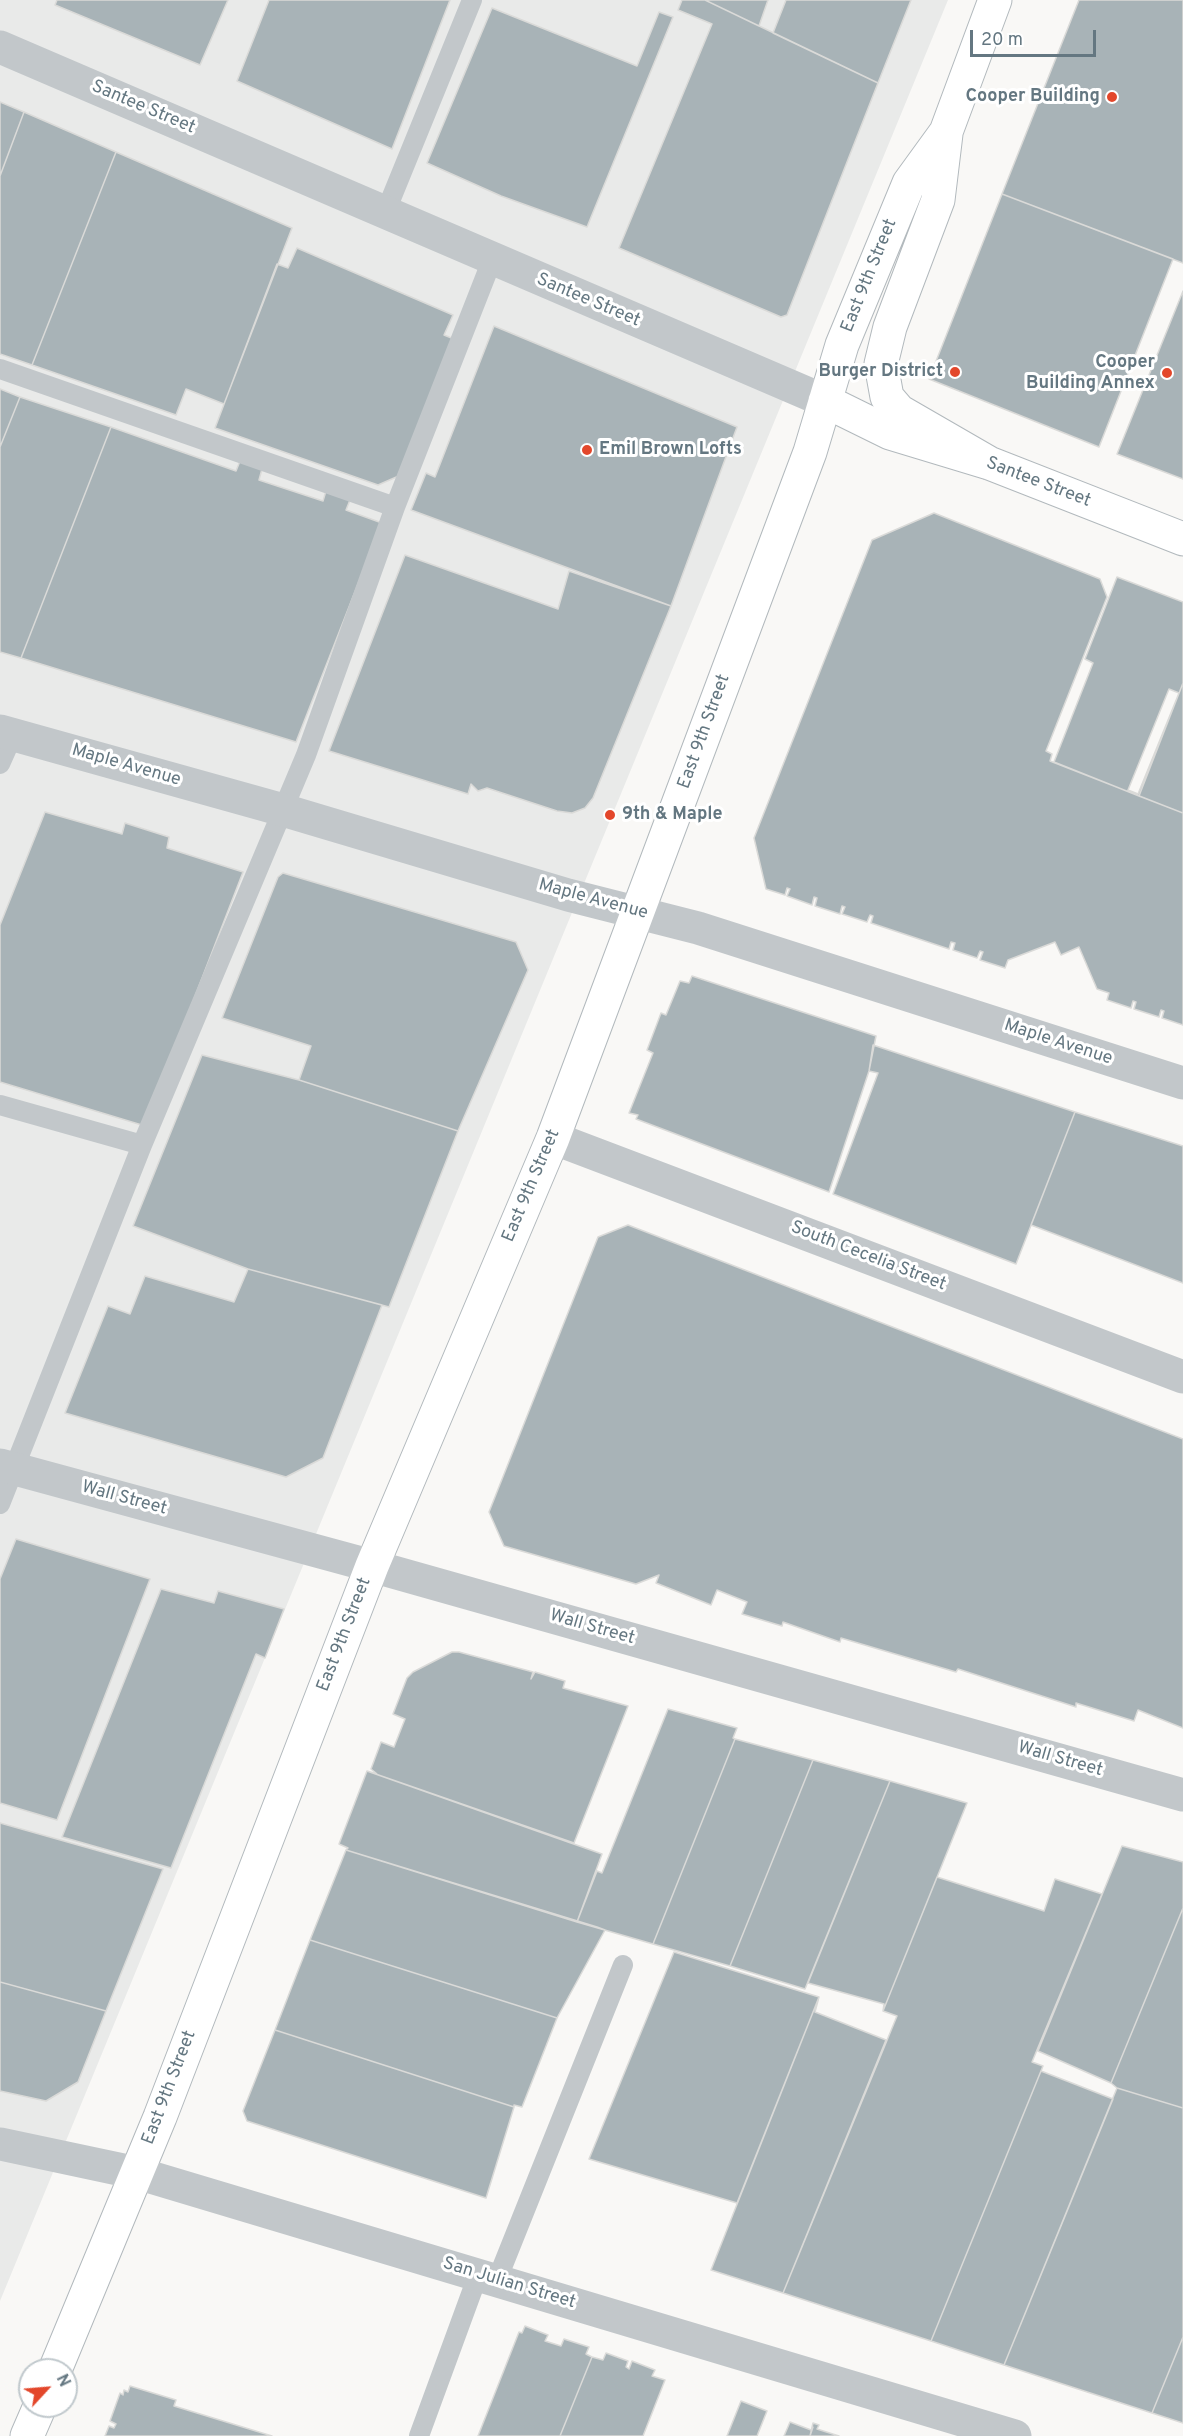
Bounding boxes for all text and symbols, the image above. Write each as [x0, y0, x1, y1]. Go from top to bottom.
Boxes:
scale bar [973, 18, 1099, 56]
text: 20 m [981, 29, 1023, 52]
street label: Santee Street [88, 76, 198, 140]
place label: Cooper Building [966, 86, 1100, 108]
marker: Cooper Building [1105, 90, 1119, 104]
street label: East 9th Street [837, 216, 903, 336]
street label: Santee Street [533, 269, 643, 333]
place label: Cooper Building Annex [1026, 352, 1155, 394]
place label: Burger District [819, 361, 943, 383]
marker: Burger District [948, 365, 962, 379]
marker: Cooper Building Annex [1160, 366, 1174, 380]
place label: Emil Brown Lofts [599, 439, 742, 461]
marker: Emil Brown Lofts [580, 443, 594, 457]
street label: Santee Street [983, 453, 1093, 513]
street label: East 9th Street [674, 672, 736, 792]
street label: Maple Avenue [69, 740, 183, 792]
place label: 9th & Maple [622, 804, 723, 826]
marker: 9th & Maple [603, 808, 617, 822]
street label: Maple Avenue [536, 875, 650, 925]
street label: Maple Avenue [1001, 1015, 1115, 1071]
street label: East 9th Street [499, 1126, 565, 1246]
street label: South Cecelia Street [787, 1217, 949, 1297]
street label: Wall Street [79, 1477, 169, 1521]
street label: East 9th Street [313, 1575, 377, 1695]
street label: Wall Street [547, 1606, 637, 1650]
street label: Wall Street [1015, 1738, 1105, 1782]
street label: East 9th Street [138, 2028, 202, 2148]
street label: San Julian Street [440, 2254, 578, 2314]
north arrow [18, 2358, 78, 2418]
text: N [51, 2371, 74, 2391]

